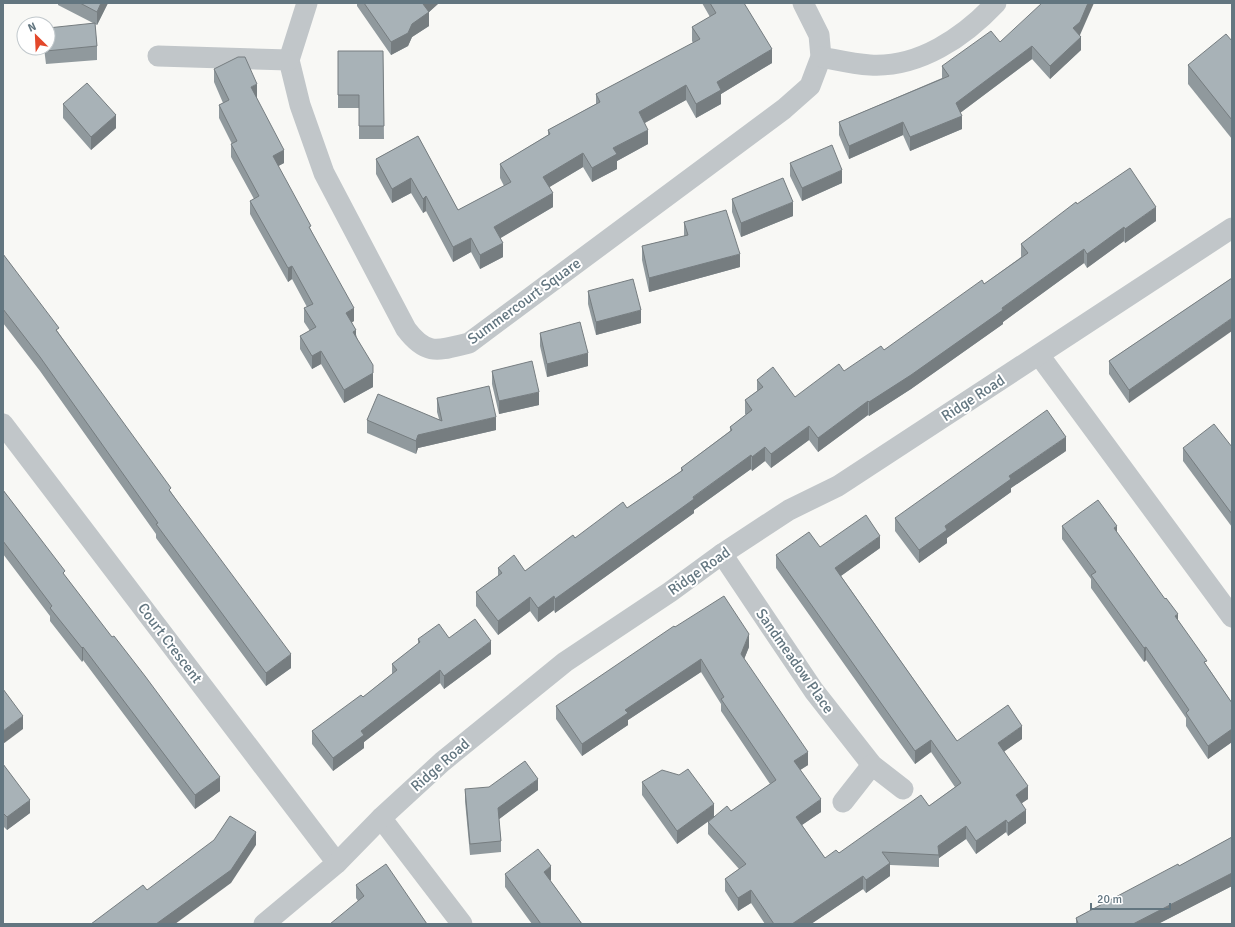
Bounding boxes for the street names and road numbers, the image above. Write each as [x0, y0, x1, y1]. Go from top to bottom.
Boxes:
street label: Summercourt Square [464, 254, 584, 348]
street label: Ridge Road [938, 371, 1008, 425]
street label: Ridge Road [664, 543, 734, 599]
street label: Court Crescent [134, 599, 206, 687]
street label: Sandmeadow Place [752, 605, 838, 717]
street label: Ridge Road [407, 735, 473, 795]

